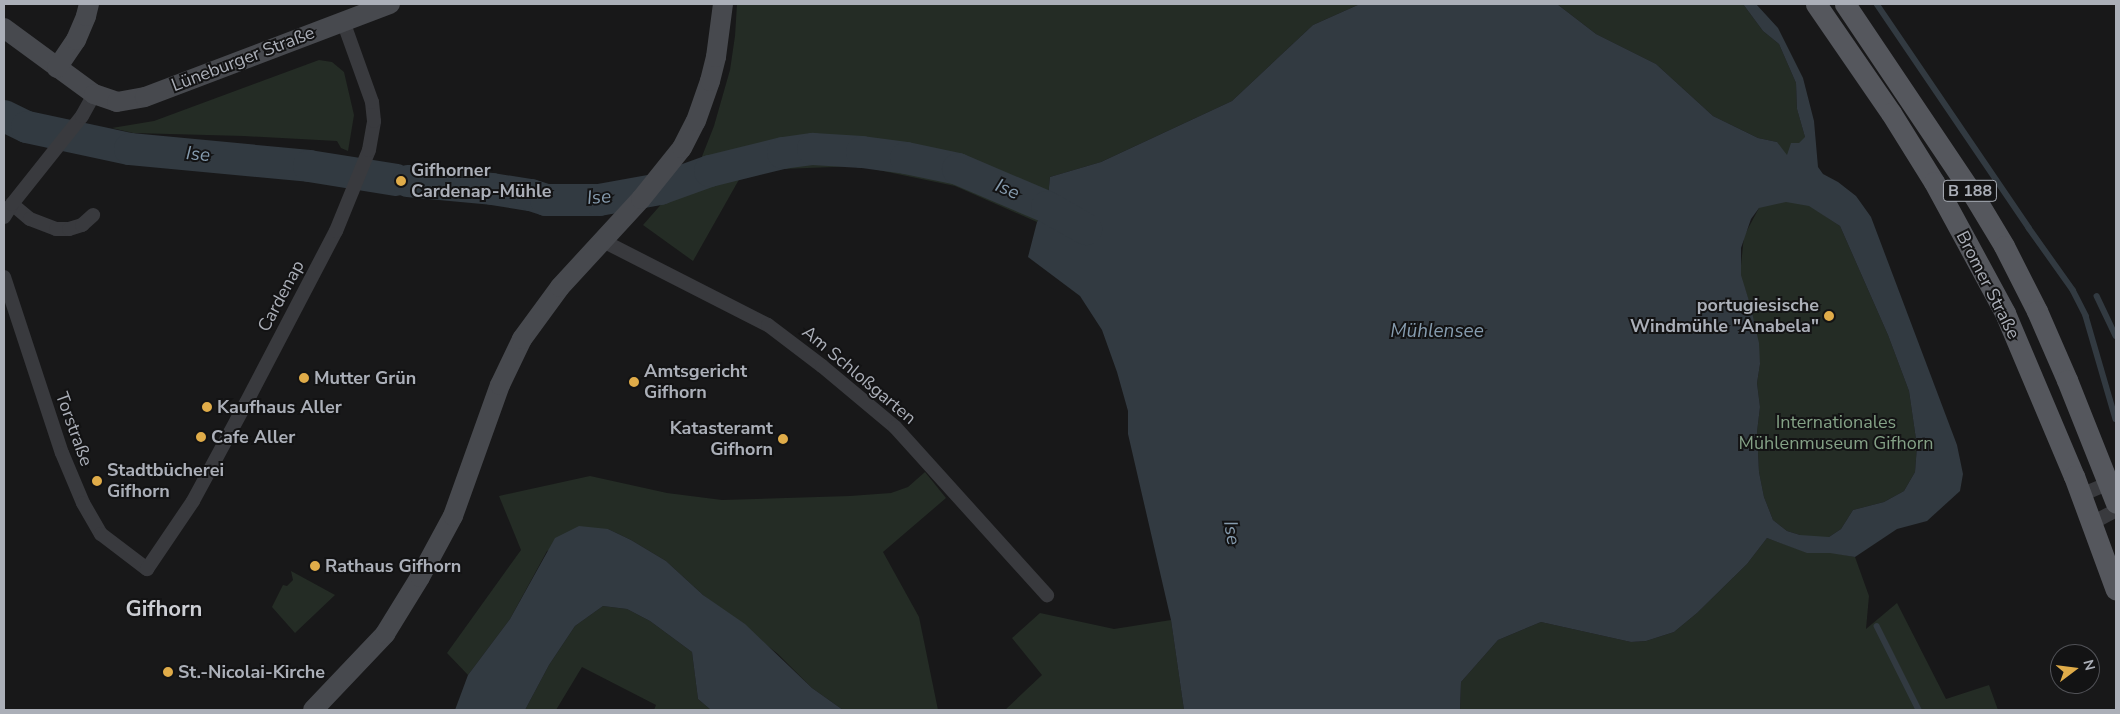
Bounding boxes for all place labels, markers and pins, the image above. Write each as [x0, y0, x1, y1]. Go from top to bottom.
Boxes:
place label: Gifhorner Cardenap-Mühle [411, 160, 551, 202]
marker: Gifhorner Cardenap-Mühle [395, 175, 407, 187]
place label: portugiesische Windmühle "Anabela" [1630, 295, 1819, 338]
marker: portugiesische Windmühle "Anabela" [1823, 310, 1835, 322]
place label: Amtsgericht Gifhorn [644, 361, 747, 404]
place label: Mutter Grün [314, 367, 416, 389]
marker: Mutter Grün [298, 372, 310, 384]
marker: Amtsgericht Gifhorn [628, 376, 640, 388]
place label: Kaufhaus Aller [217, 396, 342, 418]
marker: Kaufhaus Aller [201, 401, 213, 413]
place label: Katasteramt Gifhorn [670, 418, 773, 460]
place label: Cafe Aller [211, 426, 295, 448]
marker: Cafe Aller [195, 431, 207, 443]
marker: Katasteramt Gifhorn [777, 433, 789, 445]
place label: Stadtbücherei Gifhorn [107, 460, 224, 502]
marker: Stadtbücherei Gifhorn [91, 475, 103, 487]
place label: Rathaus Gifhorn [325, 555, 461, 577]
marker: Rathaus Gifhorn [309, 560, 321, 572]
place label: St.-Nicolai-Kirche [178, 661, 325, 683]
marker: St.-Nicolai-Kirche [162, 666, 174, 678]

